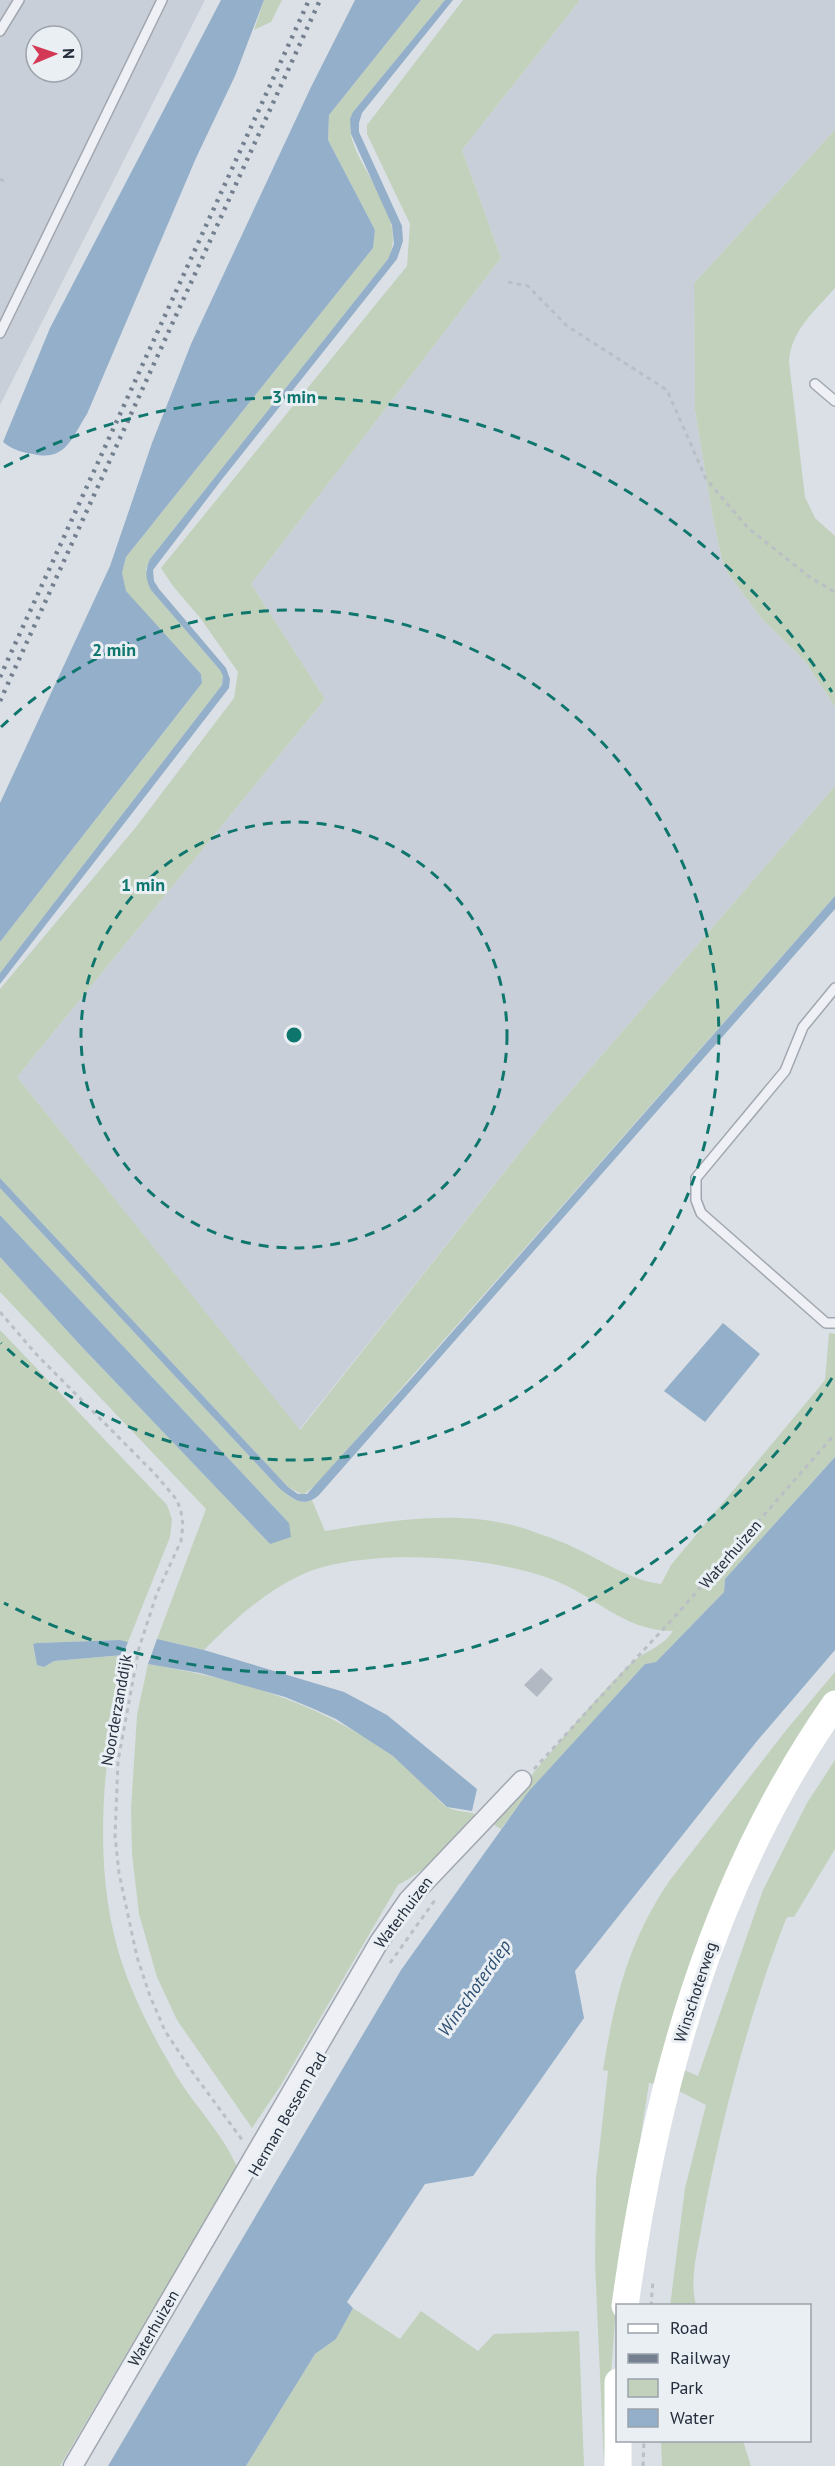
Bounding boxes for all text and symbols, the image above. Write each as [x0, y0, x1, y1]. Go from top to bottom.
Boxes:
north arrow [24, 24, 84, 84]
text: N [59, 48, 79, 59]
text: 3 min [272, 385, 316, 408]
text: 2 min [92, 638, 136, 661]
text: 1 min [121, 873, 165, 896]
centre of rings [284, 1025, 304, 1045]
street label: Waterhuizen [695, 1515, 765, 1593]
street label: Noorderzanddijk [96, 1652, 136, 1767]
street label: Waterhuizen [369, 1872, 437, 1952]
water label: Winschoterdiep [432, 1935, 516, 2041]
street label: Winschoterweg [669, 1939, 721, 2045]
street label: Herman Bessem Pad [243, 2049, 331, 2179]
street label: Waterhuizen [123, 2286, 183, 2370]
legend [616, 2304, 811, 2442]
text: Road [670, 2316, 708, 2339]
text: Railway [670, 2346, 731, 2369]
text: Park [670, 2376, 703, 2399]
text: Water [670, 2406, 714, 2429]

